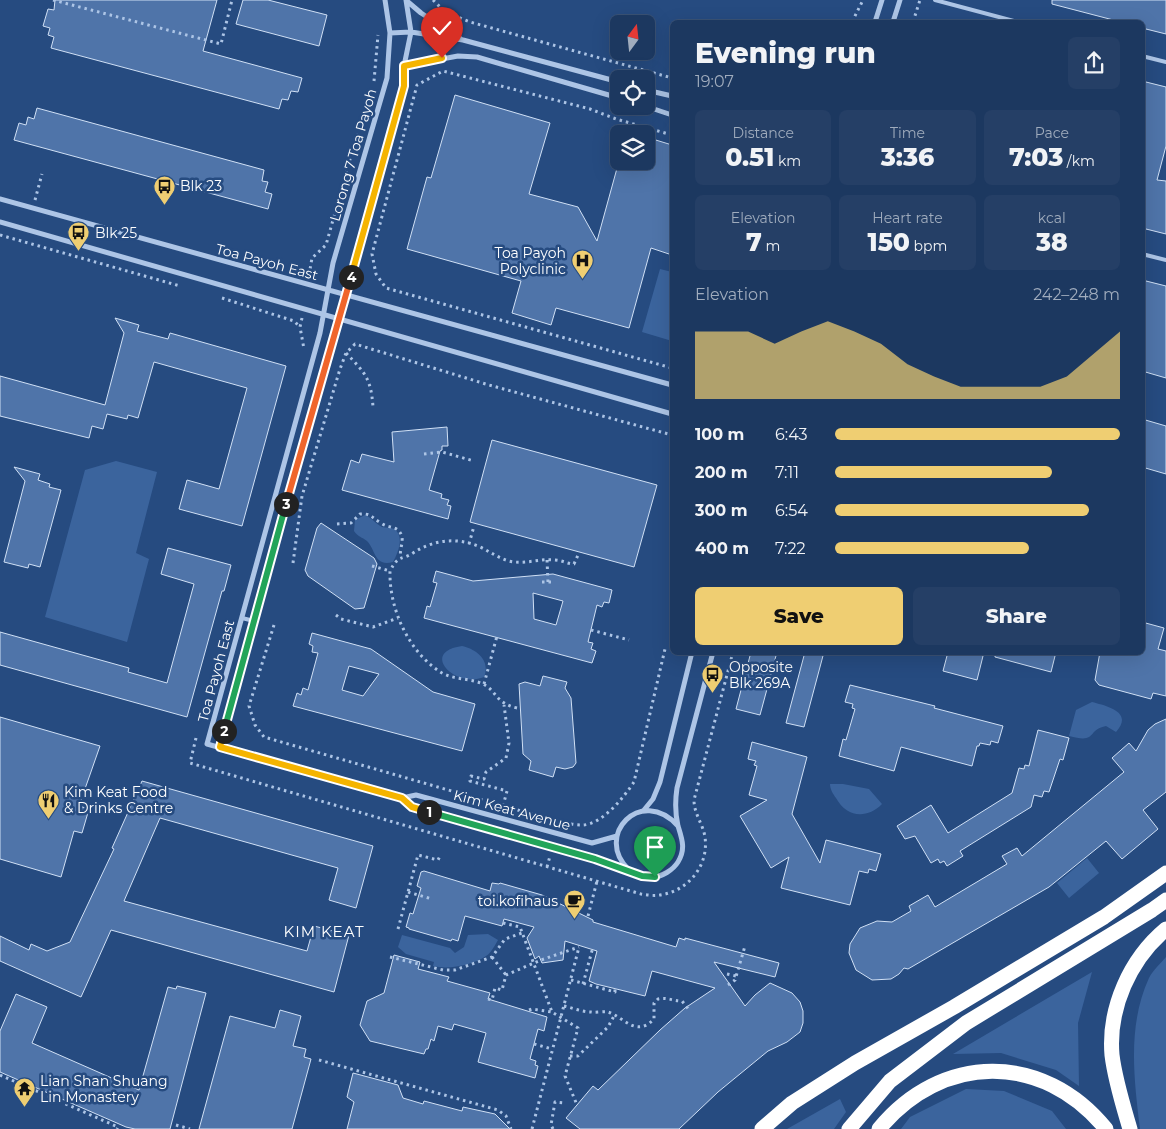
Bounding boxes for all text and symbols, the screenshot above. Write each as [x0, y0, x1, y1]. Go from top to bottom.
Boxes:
pin [421, 7, 463, 58]
icon: check [428, 14, 456, 42]
north arrow [610, 15, 655, 60]
map controls [610, 15, 655, 170]
text: Evening run [695, 36, 876, 70]
button: share [1068, 37, 1120, 89]
button: locate [610, 70, 655, 115]
text: 19:07 [695, 72, 734, 91]
street label: Lorong 7 Toa Payoh [325, 87, 381, 223]
text: Distance [732, 124, 794, 142]
text: Time [890, 124, 925, 142]
text: Pace [1035, 124, 1069, 142]
button: layers [610, 125, 655, 170]
text: 0.51 [725, 142, 774, 172]
text: 3:36 [881, 142, 934, 172]
text: 7:03 [1009, 142, 1063, 172]
text: km [774, 152, 801, 170]
text: /km [1063, 152, 1095, 170]
bus stop icon: Blk 23 [152, 174, 176, 205]
place label: Blk 23 [180, 177, 222, 195]
text: Elevation [731, 209, 796, 227]
text: Heart rate [872, 209, 943, 227]
text: kcal [1038, 209, 1066, 227]
bus stop icon: Blk 25 [67, 221, 91, 252]
place label: Blk 25 [95, 224, 137, 242]
text: 7 [746, 227, 762, 257]
text: 150 [868, 227, 910, 257]
text: 38 [1036, 227, 1068, 257]
text: m [762, 237, 780, 255]
text: bpm [910, 237, 947, 255]
street label: Toa Payoh East [214, 240, 320, 284]
place label: Toa Payoh Polyclinic [495, 244, 566, 278]
hospital icon: Toa Payoh Polyclinic [570, 249, 594, 280]
pin: 4 [338, 264, 364, 290]
text: 4 [347, 268, 356, 286]
text: Elevation [695, 285, 769, 304]
text: 242–248 m [1033, 285, 1120, 304]
text: 100 m [695, 425, 744, 444]
text: 6:43 [775, 425, 808, 444]
text: 200 m [695, 463, 747, 482]
text: 7:11 [775, 463, 799, 482]
pin: 3 [274, 492, 298, 516]
text: 3 [282, 495, 291, 513]
text: 300 m [695, 501, 748, 520]
text: 6:54 [775, 501, 808, 520]
text: 400 m [695, 539, 749, 558]
text: 7:22 [775, 539, 806, 558]
button: Save [695, 587, 903, 645]
button: Share [913, 587, 1120, 645]
street label: Toa Payoh East [194, 618, 238, 724]
place label: Opposite Blk 269A [729, 658, 793, 692]
bus stop icon: Opposite Blk 269A [701, 663, 725, 694]
pin: 2 [212, 718, 236, 744]
text: 2 [220, 722, 229, 740]
place label: Kim Keat Food & Drinks Centre [64, 783, 173, 817]
street label: Kim Keat Avenue [451, 786, 573, 834]
restaurant icon: Kim Keat Food & Drinks Centre [36, 788, 60, 819]
pin: 1 [416, 800, 442, 824]
text: 1 [427, 803, 432, 821]
pin [634, 826, 676, 877]
icon: arrive [641, 833, 669, 861]
cafe icon: toi.kofihaus [562, 889, 586, 920]
place label: toi.kofihaus [478, 892, 558, 910]
district label: KIM KEAT [284, 922, 365, 941]
place label: Lian Shan Shuang Lin Monastery [40, 1072, 168, 1106]
temple icon: Lian Shan Shuang Lin Monastery [12, 1077, 36, 1108]

